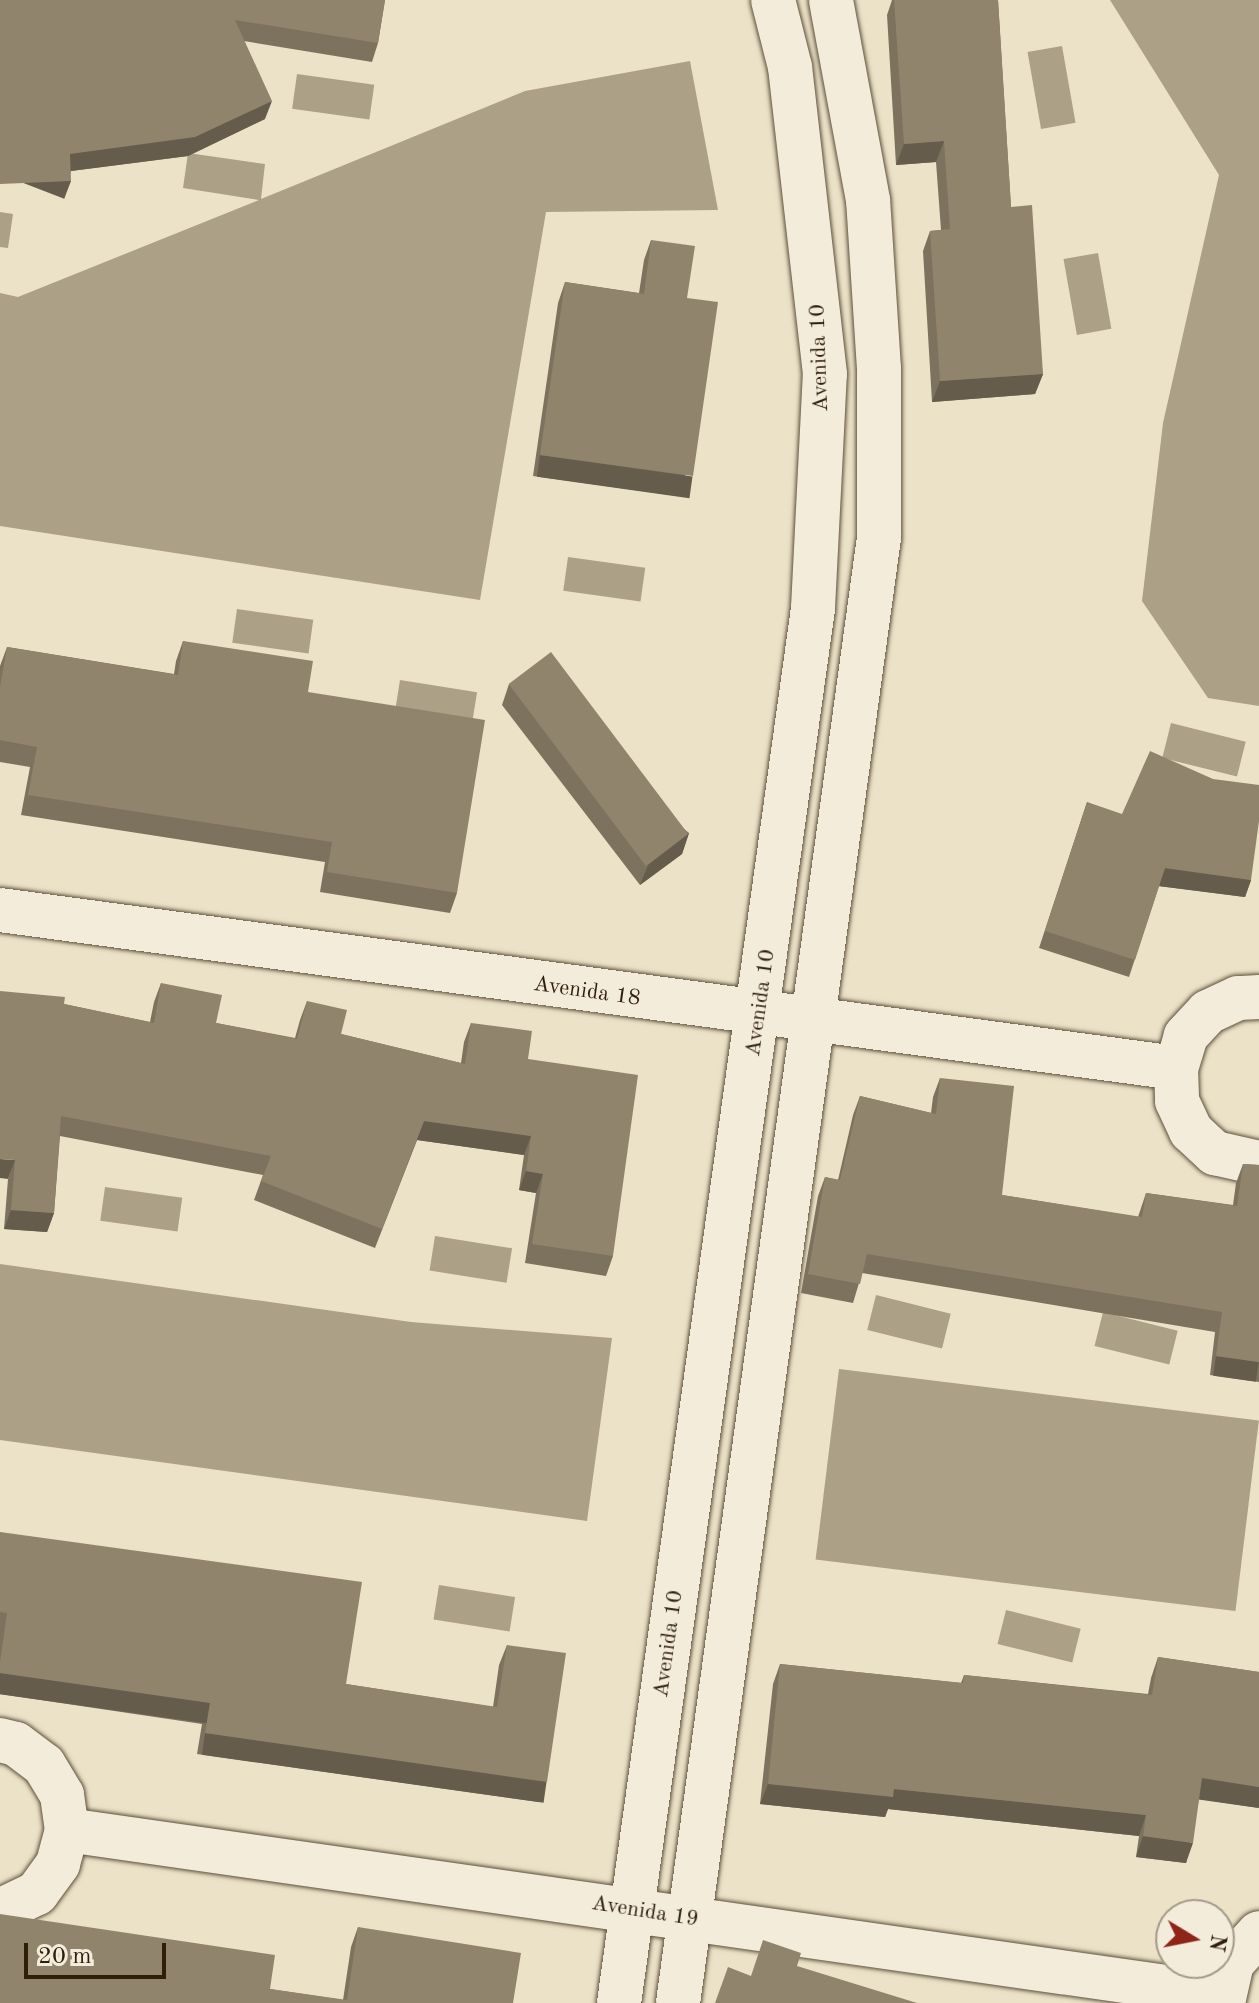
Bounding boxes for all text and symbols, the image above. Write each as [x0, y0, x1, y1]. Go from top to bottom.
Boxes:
street label: Avenida 10 [805, 304, 835, 412]
street label: Avenida 10 [740, 948, 782, 1058]
street label: Avenida 18 [532, 971, 642, 1013]
street label: Avenida 10 [648, 1589, 690, 1699]
street label: Avenida 19 [590, 1891, 700, 1933]
north arrow [1155, 1899, 1235, 1979]
scale bar [28, 1927, 170, 1977]
text: N [1204, 1933, 1229, 1953]
text: 20 m [38, 1945, 92, 1969]

